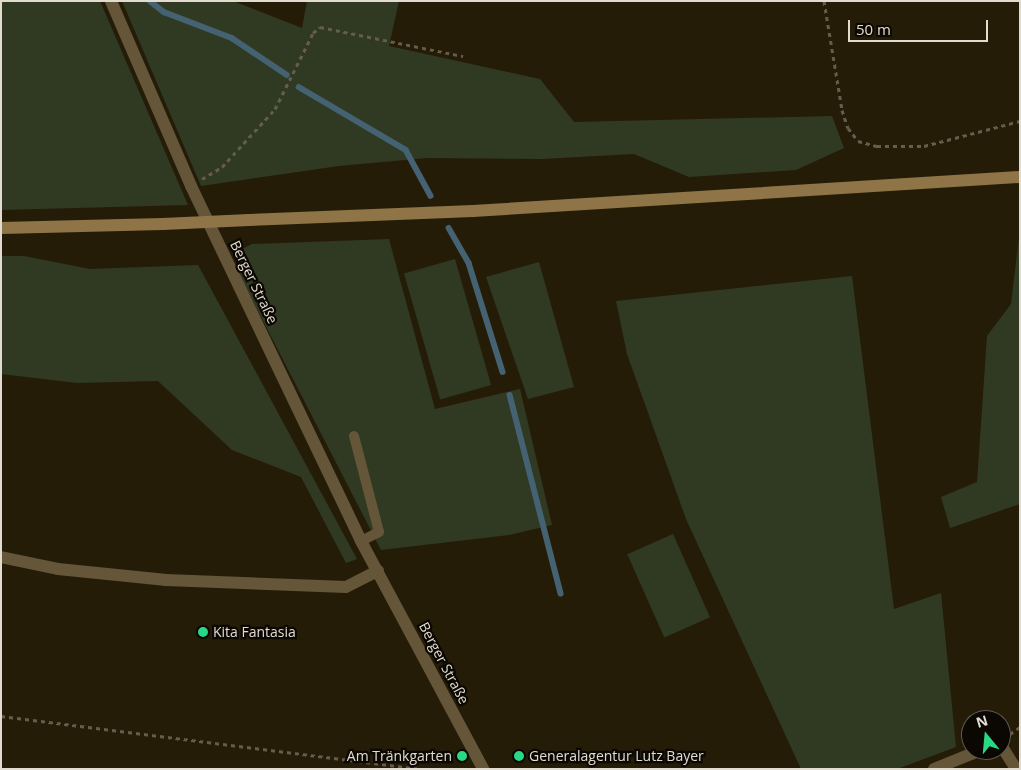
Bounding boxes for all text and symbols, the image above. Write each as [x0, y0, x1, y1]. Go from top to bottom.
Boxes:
scale bar [851, 10, 991, 42]
text: 50 m [856, 19, 891, 39]
street label: Berger Straße [227, 238, 281, 326]
street label: Berger Straße [415, 619, 473, 707]
place label: Kita Fantasia [213, 624, 296, 640]
marker: Kita Fantasia [197, 626, 209, 638]
north arrow [961, 710, 1011, 760]
text: N [974, 710, 990, 732]
place label: Am Tränkgarten [347, 748, 452, 764]
place label: Generalagentur Lutz Bayer [529, 748, 704, 764]
marker: Am Tränkgarten [456, 750, 468, 762]
marker: Generalagentur Lutz Bayer [513, 750, 525, 762]

